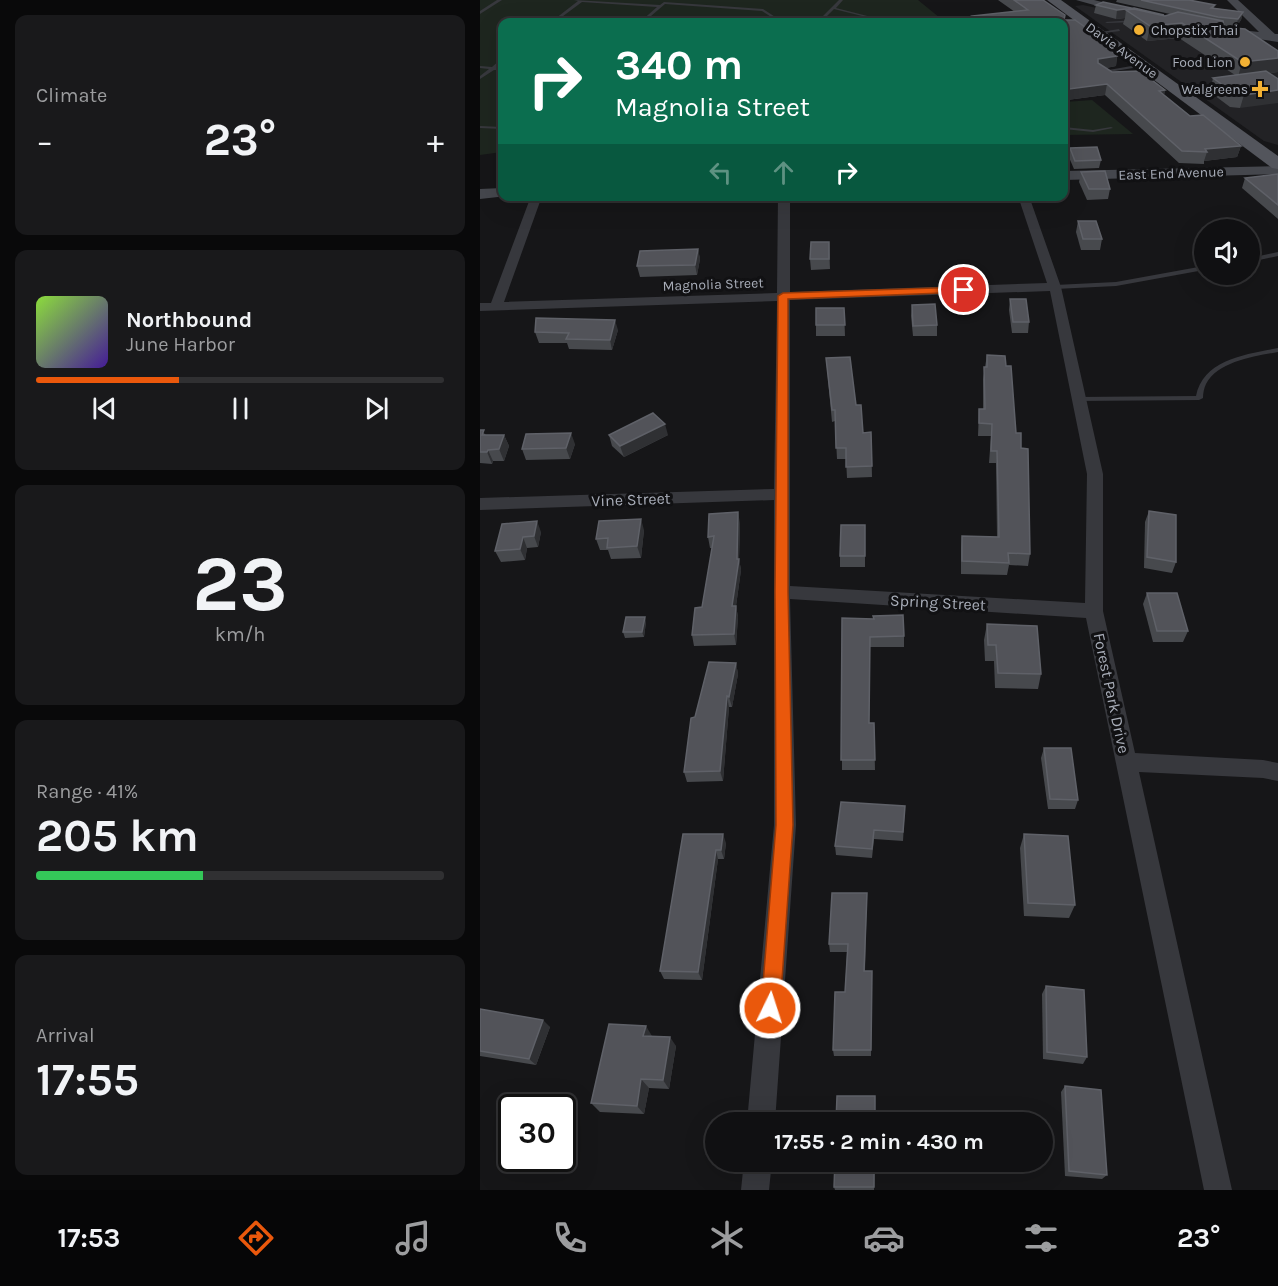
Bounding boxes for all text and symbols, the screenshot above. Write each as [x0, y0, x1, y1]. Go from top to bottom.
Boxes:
street label: Davie Avenue [1082, 19, 1161, 82]
place label: Chopstix Thai [1151, 22, 1238, 39]
marker: Chopstix Thai [1132, 23, 1146, 37]
text: 340 m [615, 40, 743, 90]
icon: right [516, 42, 594, 120]
place label: Food Lion [1172, 54, 1233, 71]
marker: Food Lion [1238, 55, 1252, 69]
place label: Walgreens [1181, 81, 1248, 98]
marker: Walgreens [1253, 82, 1267, 96]
text: Climate [36, 84, 107, 107]
text: Magnolia Street [615, 91, 810, 123]
text: 23° [204, 114, 276, 166]
text: − [36, 122, 53, 160]
text: + [427, 122, 444, 160]
icon: left [704, 156, 737, 189]
icon: ahead [767, 156, 800, 189]
icon: right [830, 156, 863, 189]
street label: East End Avenue [1118, 163, 1224, 184]
map controls [1194, 219, 1260, 285]
button: sound [1194, 219, 1260, 285]
pin [938, 264, 989, 315]
icon: arrive [947, 273, 980, 306]
street label: Magnolia Street [662, 274, 764, 295]
text: Northbound [126, 307, 252, 333]
text: June Harbor [126, 333, 235, 356]
icon: previous [88, 392, 121, 425]
icon: pause [224, 392, 257, 425]
icon: next [360, 392, 393, 425]
street label: Vine Street [591, 489, 671, 510]
text: 23 [192, 538, 288, 630]
street label: Spring Street [890, 591, 986, 614]
text: km/h [215, 623, 265, 646]
street label: Forest Park Drive [1089, 631, 1134, 755]
text: Range · 41% [36, 780, 138, 803]
text: 205 km [36, 810, 199, 862]
position arrow [738, 976, 802, 1040]
text: Arrival [36, 1024, 95, 1047]
text: 17:55 [36, 1054, 139, 1106]
speed limit sign: 30 [498, 1094, 576, 1172]
text: 17:55 · 2 min · 430 m [774, 1129, 984, 1155]
icon: directions [235, 1217, 277, 1259]
icon: music [392, 1217, 434, 1259]
icon: phone [549, 1217, 591, 1259]
icon: climate [706, 1217, 748, 1259]
icon: car [863, 1217, 905, 1259]
icon: filters [1020, 1217, 1062, 1259]
text: 17:53 [57, 1222, 120, 1254]
text: 23° [1177, 1222, 1221, 1254]

